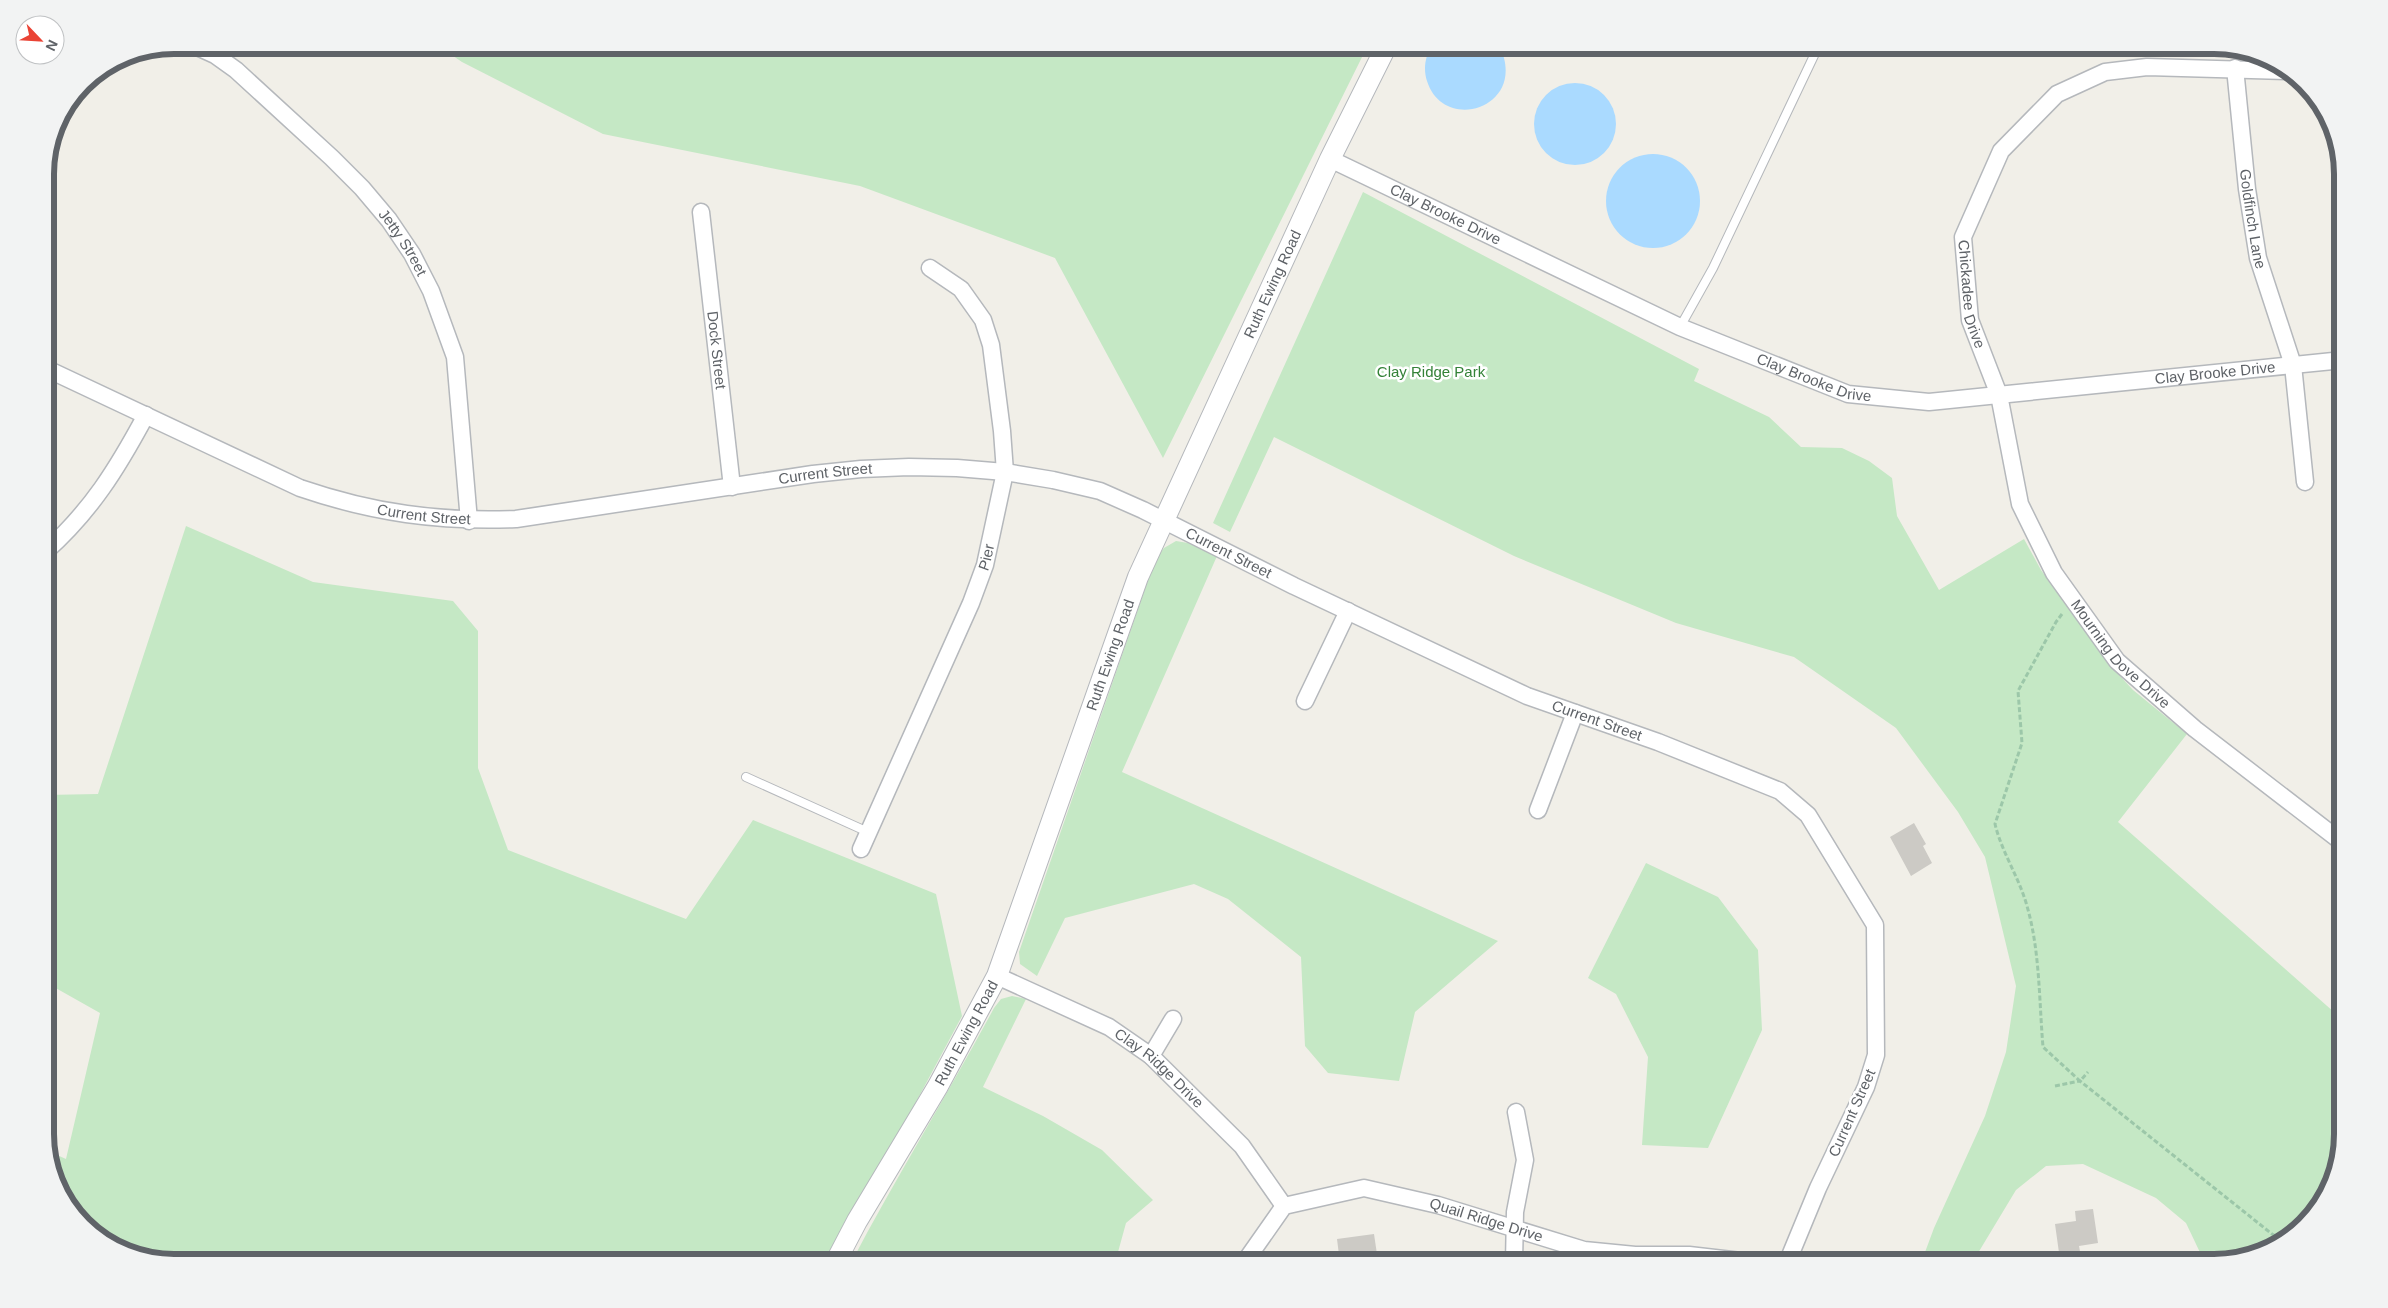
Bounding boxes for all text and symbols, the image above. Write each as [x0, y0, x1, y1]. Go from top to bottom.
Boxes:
north arrow [15, 15, 65, 65]
text: N [42, 38, 61, 53]
street label: Goldfinch Lane [2237, 168, 2270, 271]
street label: Clay Brooke Drive [1387, 180, 1504, 248]
street label: Jetty Street [376, 205, 431, 279]
street label: Ruth Ewing Road [1240, 227, 1304, 341]
street label: Chickadee Drive [1955, 239, 1989, 351]
street label: Dock Street [704, 310, 730, 391]
street label: Clay Brooke Drive [1754, 349, 1872, 404]
street label: Clay Brooke Drive [2154, 358, 2276, 387]
park label: Clay Ridge Park [1377, 363, 1486, 380]
street label: Current Street [777, 460, 873, 487]
street label: Current Street [376, 500, 472, 527]
street label: Current Street [1183, 524, 1275, 582]
street label: Pier [975, 542, 997, 573]
street label: Mourning Dove Drive [2068, 596, 2174, 711]
street label: Ruth Ewing Road [1082, 597, 1137, 713]
street label: Current Street [1550, 696, 1645, 744]
street label: Ruth Ewing Road [931, 977, 1001, 1088]
street label: Clay Ridge Drive [1112, 1024, 1207, 1111]
street label: Current Street [1825, 1066, 1879, 1159]
street label: Quail Ridge Drive [1428, 1194, 1545, 1245]

